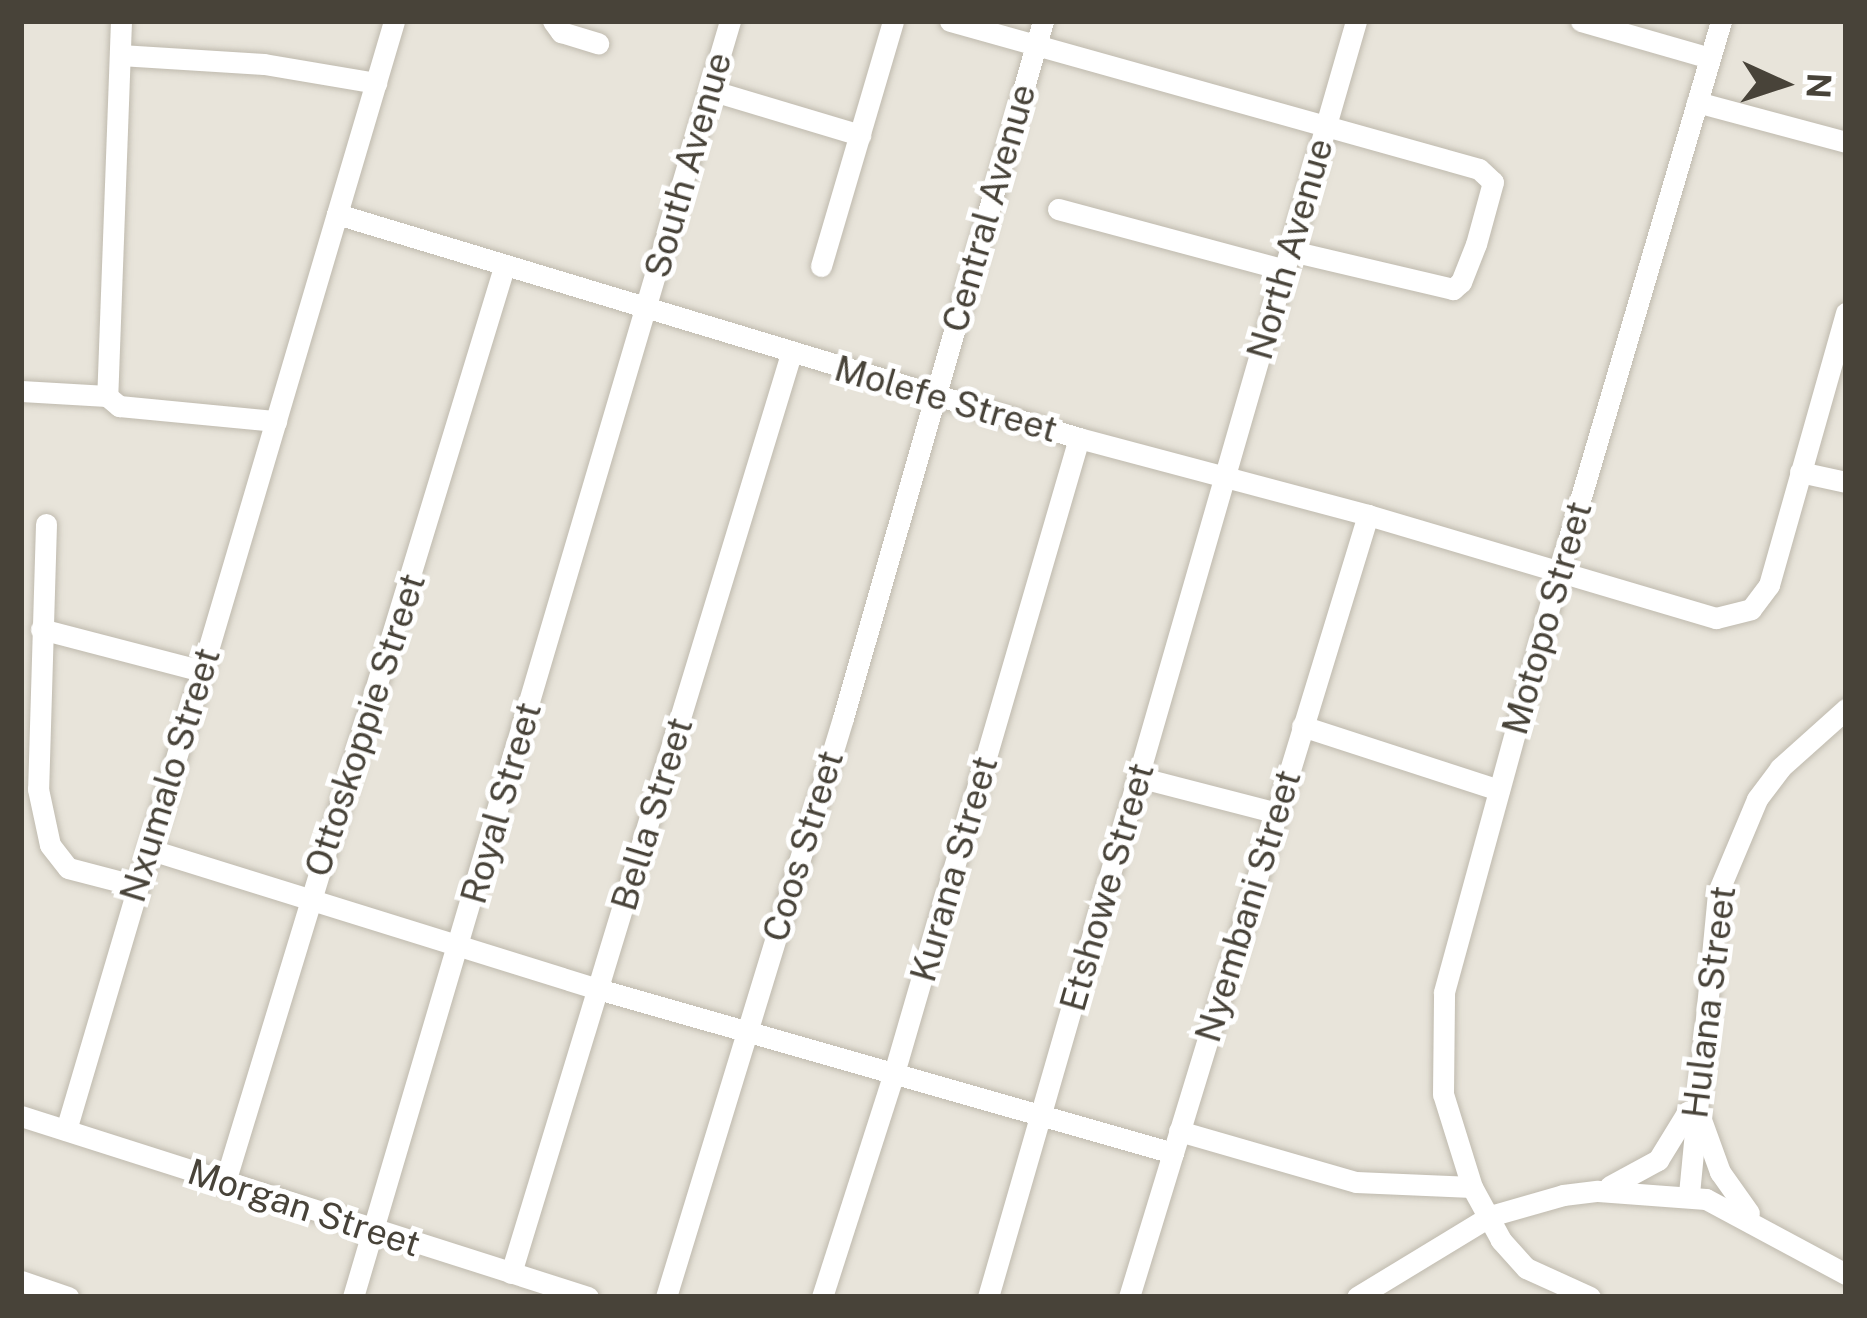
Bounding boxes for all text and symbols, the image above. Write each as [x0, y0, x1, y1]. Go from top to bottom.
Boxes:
north arrow [1723, 24, 1843, 144]
street label: South Avenue [635, 47, 741, 283]
text: N [1799, 72, 1839, 100]
street label: Central Avenue [933, 79, 1045, 337]
street label: North Avenue [1238, 133, 1342, 365]
street label: Molefe Street [830, 347, 1062, 451]
street label: Motopo Street [1493, 496, 1601, 740]
street label: Ottoskoppie Street [296, 568, 434, 882]
street label: Nxumalo Street [111, 643, 229, 907]
street label: Royal Street [452, 697, 550, 909]
street label: Bella Street [602, 712, 702, 916]
street label: Coos Street [753, 745, 853, 947]
street label: Kurana Street [901, 751, 1007, 987]
street label: Etshowe Street [1051, 758, 1163, 1016]
street label: Nyembani Street [1186, 765, 1310, 1047]
street label: Hulana Street [1673, 883, 1745, 1121]
street label: Morgan Street [182, 1150, 426, 1266]

